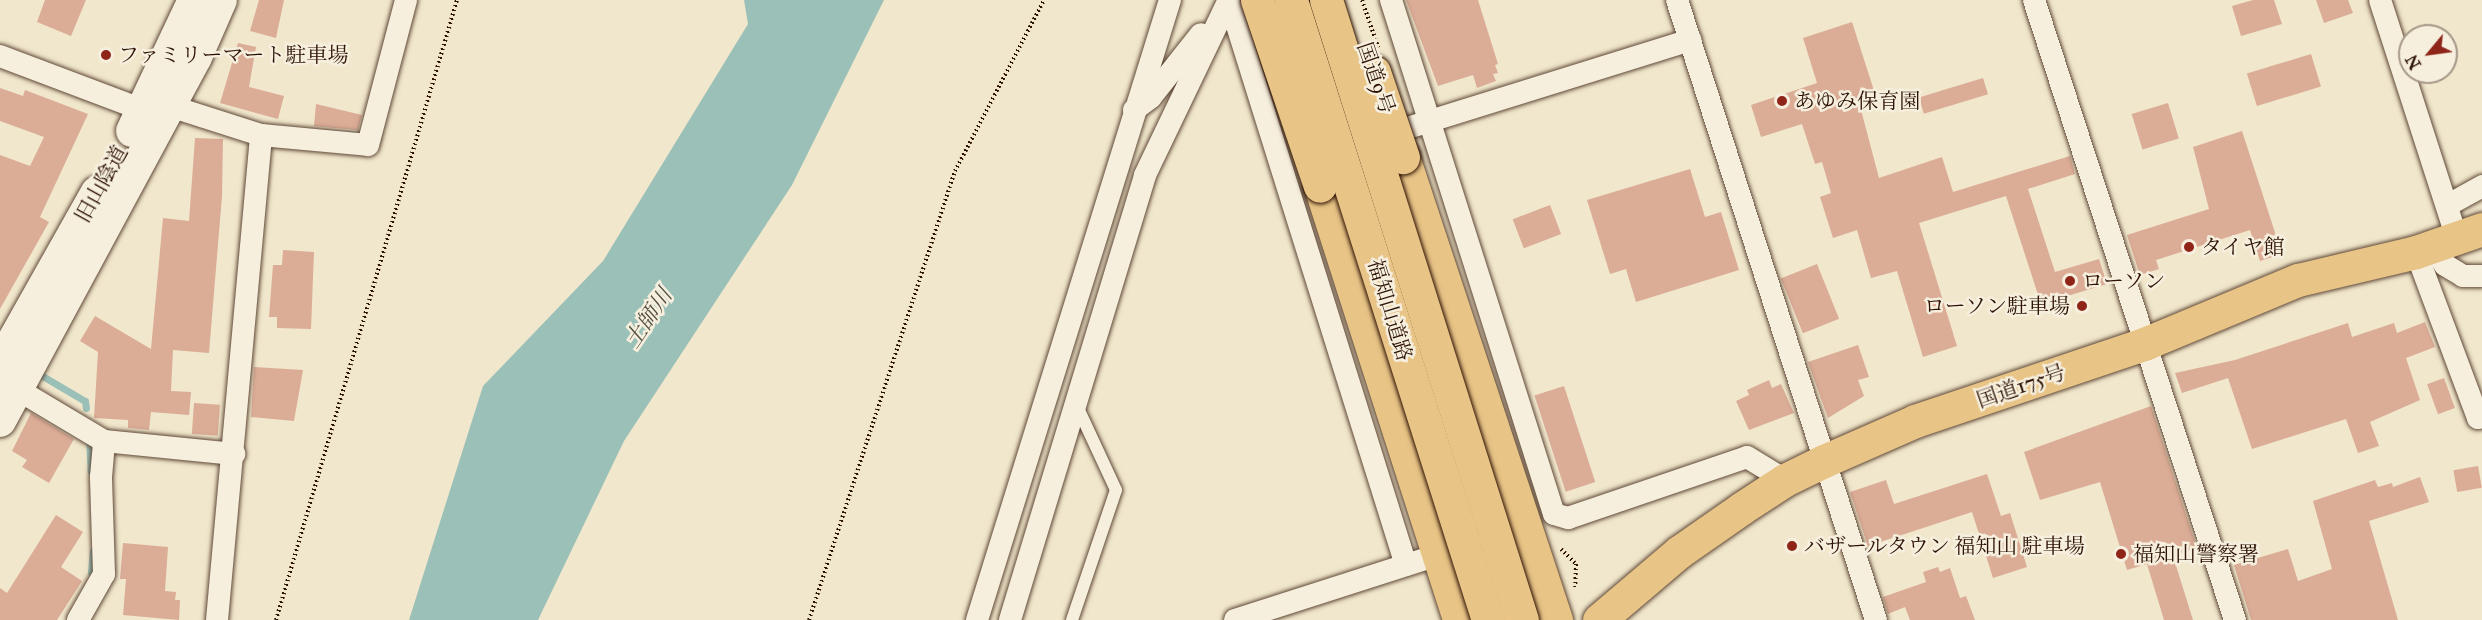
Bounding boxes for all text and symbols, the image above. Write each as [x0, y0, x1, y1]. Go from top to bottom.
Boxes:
north arrow [2398, 24, 2458, 84]
street label: 国道9号 [1352, 39, 1400, 117]
place label: ファミリーマート駐車場 [118, 42, 349, 68]
marker: ファミリーマート駐車場 [99, 48, 113, 62]
text: N [2402, 51, 2425, 73]
place label: あゆみ保育園 [1794, 88, 1920, 114]
marker: あゆみ保育園 [1775, 94, 1789, 108]
street label: 旧山陰道 [70, 141, 132, 227]
place label: タイヤ館 [2201, 234, 2285, 260]
marker: タイヤ館 [2182, 240, 2196, 254]
street label: 福知山道路 [1363, 256, 1417, 364]
place label: ローソン [2082, 268, 2166, 294]
marker: ローソン [2063, 274, 2077, 288]
water label: 土師川 [619, 283, 677, 353]
place label: ローソン駐車場 [1923, 293, 2070, 319]
marker: ローソン駐車場 [2075, 299, 2089, 313]
street label: 国道175号 [1973, 359, 2069, 413]
place label: バザールタウン 福知山 駐車場 [1804, 533, 2086, 559]
marker: バザールタウン 福知山 駐車場 [1785, 539, 1799, 553]
place label: 福知山警察署 [2133, 541, 2259, 567]
marker: 福知山警察署 [2114, 547, 2128, 561]

